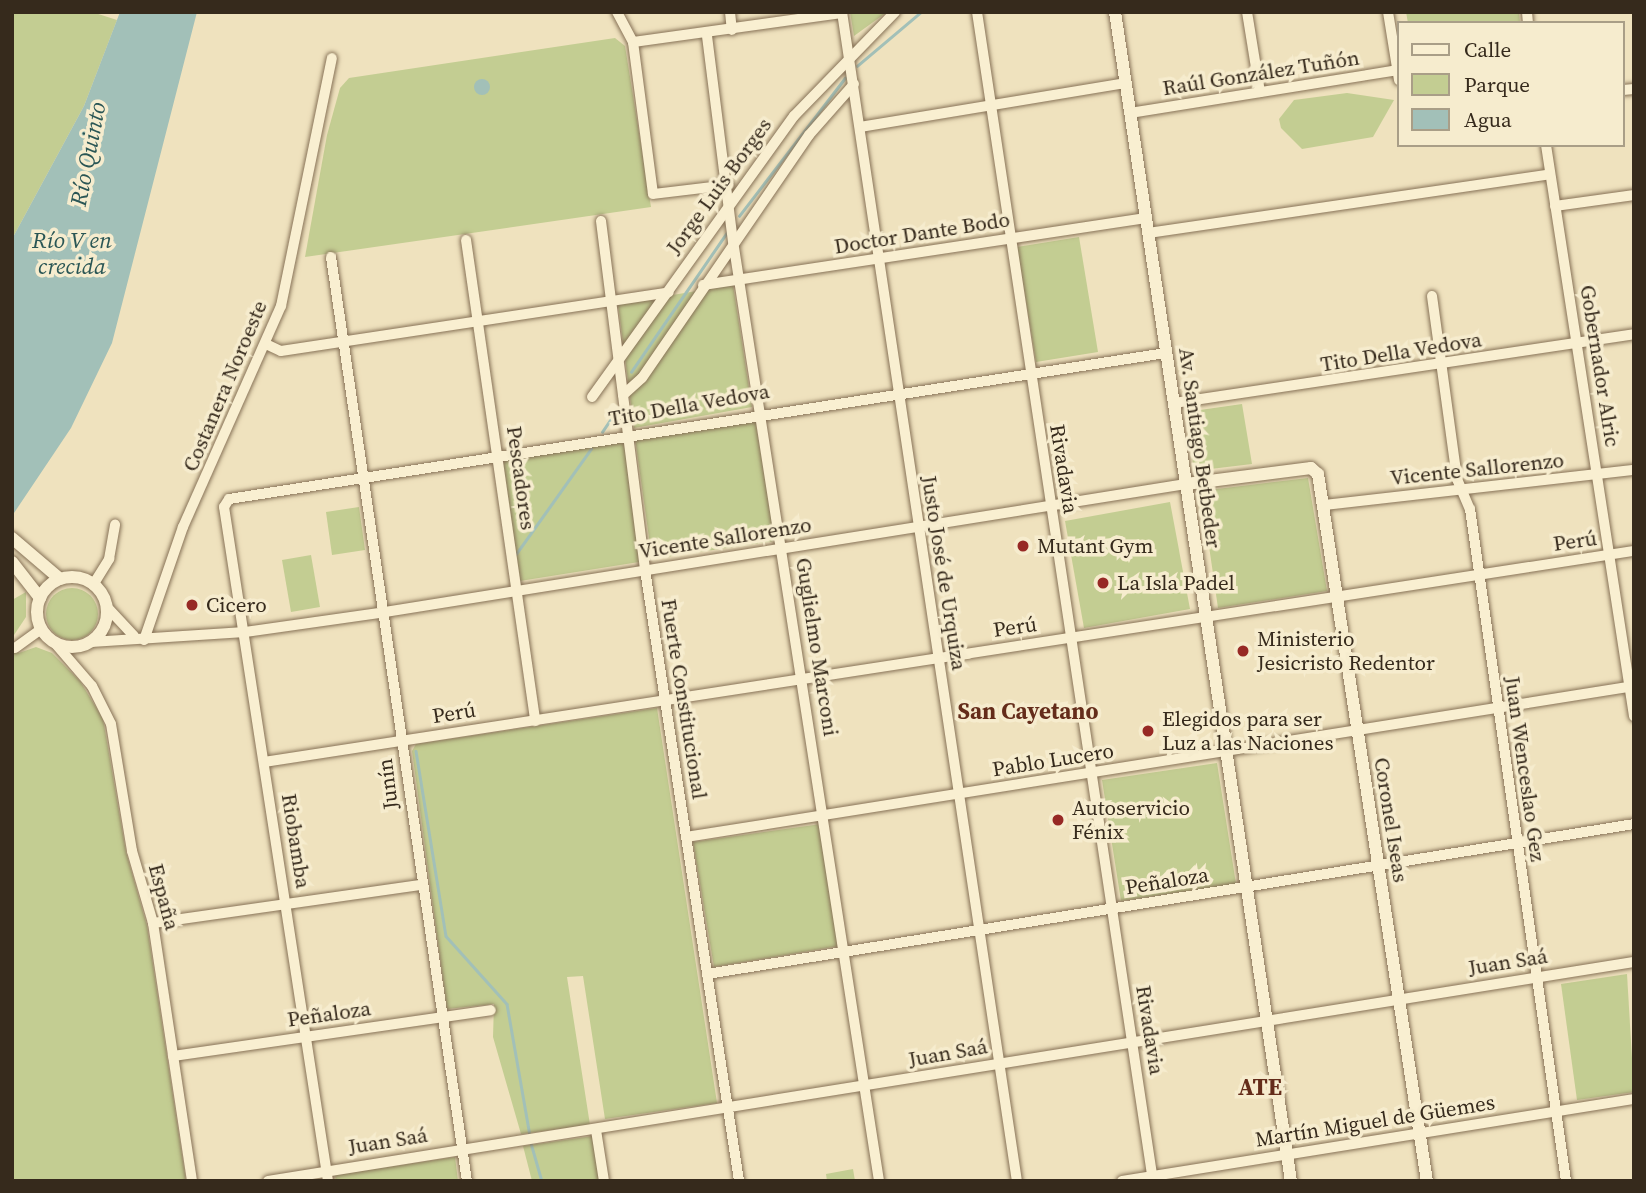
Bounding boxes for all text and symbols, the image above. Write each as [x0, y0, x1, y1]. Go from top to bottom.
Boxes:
legend [1398, 21, 1625, 147]
text: Calle [1464, 35, 1511, 64]
street label: Raúl González Tuñón [1161, 45, 1361, 101]
text: Parque [1464, 70, 1530, 99]
water label: Río Quinto [64, 100, 112, 208]
text: Agua [1464, 105, 1512, 134]
street label: Jorge Luis Borges [661, 113, 777, 259]
street label: Doctor Dante Bodo [832, 207, 1012, 259]
water label: Río V en crecida [32, 226, 112, 280]
street label: Gobernador Alric [1575, 283, 1625, 449]
street label: Costanera Noroeste [178, 297, 272, 475]
street label: Tito Della Vedova [1318, 327, 1484, 377]
street label: Av. Santiago Betbeder [1173, 346, 1227, 550]
street label: Tito Della Vedova [606, 378, 772, 432]
street label: Rivadavia [1045, 423, 1083, 515]
street label: Pescadores [501, 424, 541, 532]
street label: Vicente Sallorenzo [1389, 447, 1565, 491]
street label: Justo José de Urquiza [916, 474, 972, 672]
street label: Vicente Sallorenzo [637, 512, 813, 564]
street label: Perú [1552, 525, 1598, 557]
place label: Mutant Gym [1037, 533, 1153, 559]
marker: Mutant Gym [1015, 538, 1031, 554]
street label: Guglielmo Marconi [790, 556, 844, 738]
place label: La Isla Padel [1117, 570, 1235, 596]
marker: La Isla Padel [1095, 575, 1111, 591]
place label: Cicero [206, 592, 267, 618]
marker: Cicero [184, 597, 200, 613]
street label: Fuerte Constitucional [656, 597, 712, 801]
street label: Perú [992, 611, 1038, 643]
place label: Ministerio Jesicristo Redentor [1257, 626, 1435, 676]
marker: Ministerio Jesicristo Redentor [1235, 643, 1251, 659]
street label: Juan Wenceslao Gez [1499, 674, 1551, 864]
street label: Perú [430, 697, 478, 729]
district label: San Cayetano [957, 697, 1099, 725]
place label: Elegidos para ser Luz a las Naciones [1162, 706, 1334, 756]
marker: Elegidos para ser Luz a las Naciones [1140, 723, 1156, 739]
street label: Pablo Lucero [990, 738, 1116, 782]
street label: Coronel Iseas [1369, 756, 1413, 884]
street label: Junín [372, 757, 404, 811]
street label: Riobamba [276, 792, 316, 890]
place label: Autoservicio Fénix [1072, 795, 1190, 845]
marker: Autoservicio Fénix [1050, 812, 1066, 828]
street label: España [143, 861, 185, 933]
street label: Peñaloza [1123, 862, 1211, 900]
street label: Juan Saá [1467, 943, 1549, 981]
street label: Rivadavia [1131, 984, 1169, 1076]
street label: Peñaloza [286, 996, 372, 1032]
street label: Juan Saá [907, 1034, 989, 1072]
district label: ATE [1238, 1073, 1282, 1101]
street label: Martín Miguel de Güemes [1253, 1090, 1497, 1152]
street label: Juan Saá [347, 1122, 429, 1160]

